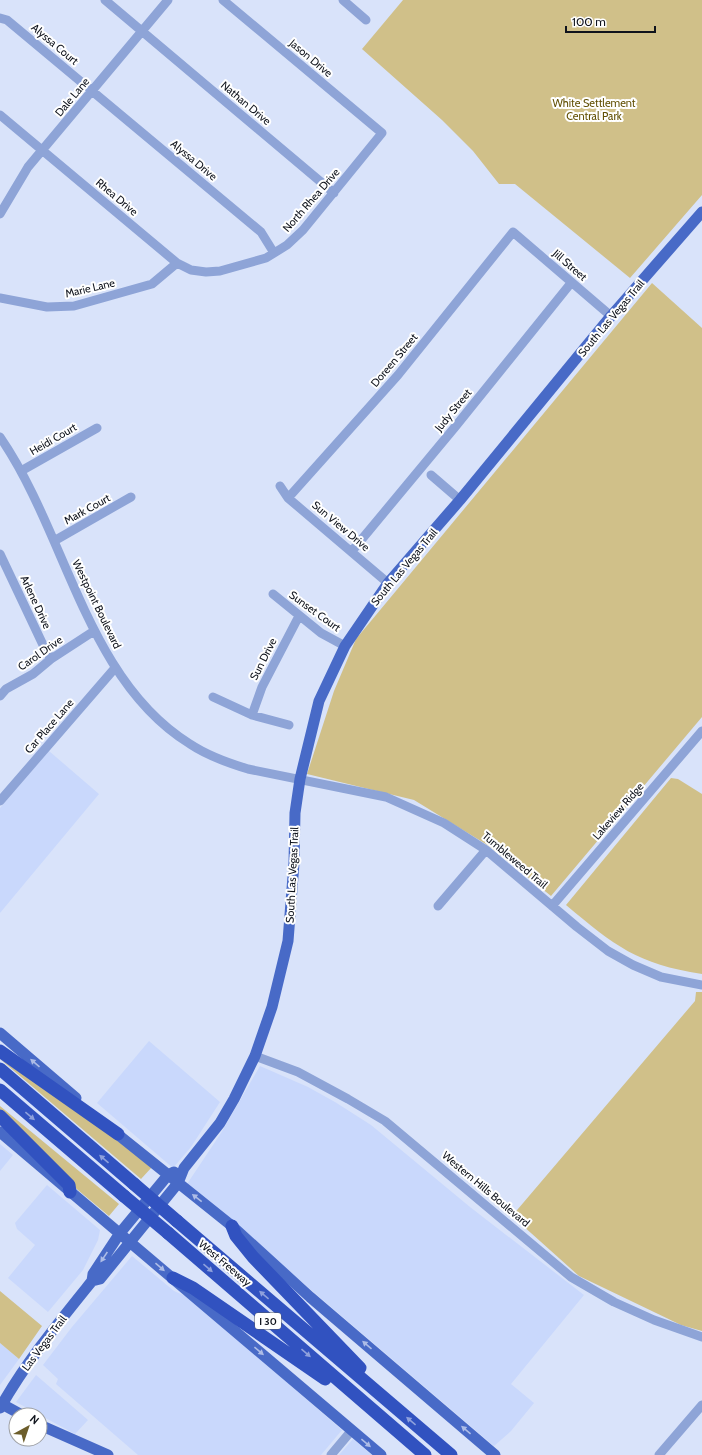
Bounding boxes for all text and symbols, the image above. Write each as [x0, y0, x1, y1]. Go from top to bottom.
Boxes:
scale bar [566, 8, 655, 34]
text: 100 m [572, 14, 606, 29]
street label: Alyssa Court [29, 20, 82, 68]
street label: Jason Drive [286, 35, 336, 80]
street label: Dale Lane [52, 74, 93, 119]
street label: Nathan Drive [218, 78, 274, 128]
park label: White Settlement Central Park [552, 96, 636, 123]
street label: Alyssa Drive [168, 137, 220, 184]
street label: North Rhea Drive [280, 165, 343, 235]
street label: Rhea Drive [93, 175, 141, 219]
street label: Jill Street [549, 246, 590, 284]
street label: Marie Lane [64, 275, 117, 301]
street label: South Las Vegas Trail [575, 276, 648, 359]
street label: Doreen Street [368, 330, 421, 390]
street label: Judy Street [431, 386, 475, 435]
street label: Heidi Court [27, 420, 79, 458]
street label: Mark Court [61, 490, 113, 527]
street label: Sun View Drive [309, 498, 373, 554]
street label: South Las Vegas Trail [368, 525, 441, 608]
street label: Westpoint Boulevard [69, 557, 125, 651]
street label: Arlene Drive [18, 573, 55, 631]
street label: Sunset Court [287, 588, 344, 635]
street label: Carol Drive [15, 632, 65, 673]
street label: Sun Drive [246, 635, 280, 682]
street label: Car Place Lane [22, 696, 77, 756]
street label: Lakeview Ridge [589, 779, 647, 842]
street label: South Las Vegas Trail [282, 826, 302, 923]
street label: Tumbleweed Trail [480, 829, 551, 892]
one-way arrow [30, 1059, 39, 1068]
one-way arrow [24, 1111, 35, 1120]
street label: Western Hills Boulevard [439, 1148, 533, 1230]
one-way arrow [99, 1154, 109, 1163]
one-way arrow [191, 1194, 202, 1202]
street label: West Freeway [196, 1237, 255, 1289]
one-way arrow [100, 1251, 108, 1262]
one-way arrow [155, 1262, 165, 1271]
one-way arrow [202, 1263, 213, 1272]
one-way arrow [258, 1291, 269, 1300]
street label: Las Vegas Trail [19, 1312, 70, 1373]
road number: I 30 [255, 1313, 281, 1329]
one-way arrow [362, 1341, 372, 1350]
one-way arrow [254, 1346, 264, 1356]
one-way arrow [300, 1349, 311, 1358]
north arrow [8, 1407, 48, 1447]
text: N [27, 1411, 42, 1427]
one-way arrow [406, 1416, 416, 1425]
one-way arrow [460, 1425, 471, 1434]
one-way arrow [361, 1438, 372, 1447]

